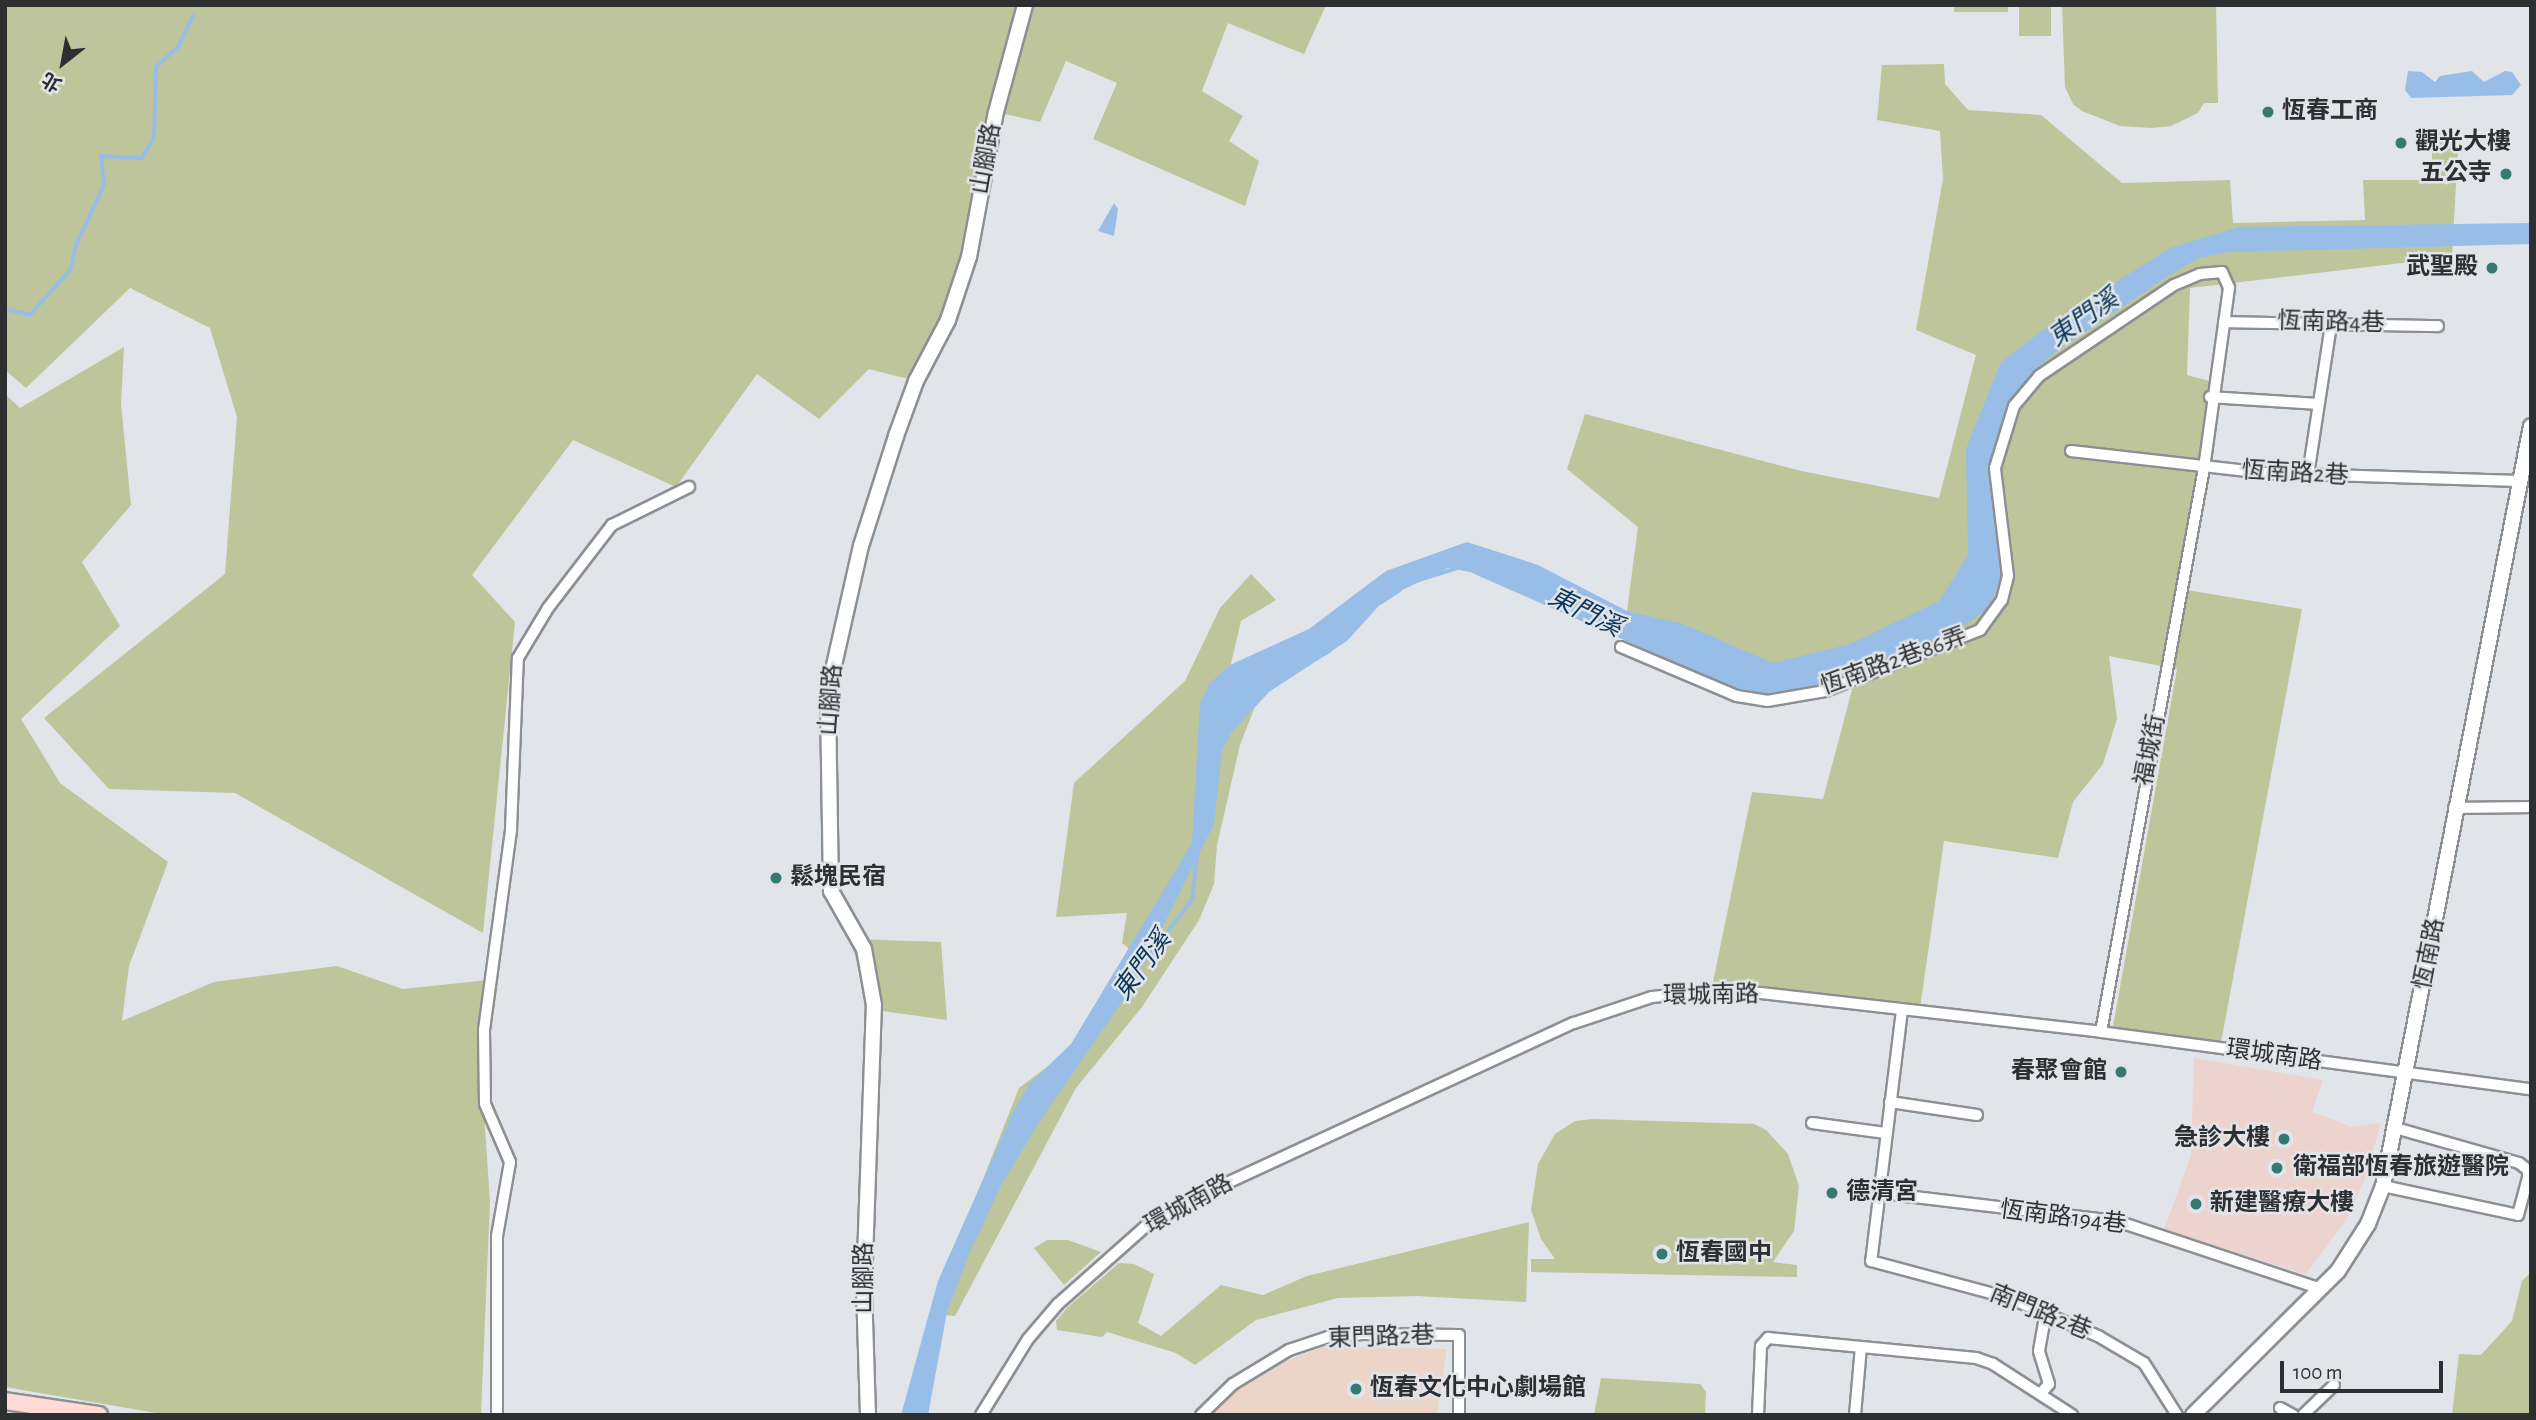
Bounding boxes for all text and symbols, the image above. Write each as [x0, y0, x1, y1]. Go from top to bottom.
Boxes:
north arrow [28, 28, 98, 98]
text: 北 [39, 68, 65, 94]
place label: 恆春工商 [2282, 98, 2378, 126]
marker: 恆春工商 [2260, 104, 2276, 120]
street label: 山腳路 [967, 121, 1007, 197]
place label: 觀光大樓 [2415, 129, 2511, 157]
marker: 觀光大樓 [2393, 135, 2409, 151]
place label: 五公寺 [2420, 160, 2492, 188]
marker: 五公寺 [2498, 166, 2514, 182]
place label: 武聖殿 [2406, 254, 2478, 282]
marker: 武聖殿 [2484, 260, 2500, 276]
water label: 東門溪 [2043, 284, 2125, 354]
street label: 恆南路4巷 [2277, 308, 2385, 338]
street label: 恆南路2巷 [2241, 457, 2349, 491]
water label: 東門溪 [1543, 582, 1627, 644]
street label: 恆南路2巷86弄 [1817, 622, 1971, 702]
street label: 山腳路 [815, 663, 849, 737]
street label: 福城街 [2130, 712, 2172, 788]
place label: 鬆塊民宿 [790, 864, 886, 892]
marker: 鬆塊民宿 [768, 870, 784, 886]
street label: 恆南路 [2409, 916, 2451, 992]
water label: 東門溪 [1107, 925, 1179, 1007]
street label: 環城南路 [1663, 981, 1759, 1011]
street label: 環城南路 [2224, 1035, 2324, 1077]
place label: 春聚會館 [2011, 1058, 2107, 1086]
marker: 春聚會館 [2113, 1064, 2129, 1080]
place label: 急診大樓 [2174, 1125, 2270, 1153]
marker: 急診大樓 [2276, 1131, 2292, 1147]
place label: 衛福部恆春旅遊醫院 [2293, 1154, 2509, 1182]
marker: 衛福部恆春旅遊醫院 [2267, 1158, 2287, 1178]
street label: 環城南路 [1140, 1169, 1238, 1241]
place label: 德清宮 [1846, 1179, 1918, 1207]
marker: 德清宮 [1824, 1185, 1840, 1201]
place label: 新建醫療大樓 [2210, 1190, 2354, 1218]
street label: 恆南路194巷 [1998, 1196, 2128, 1240]
marker: 新建醫療大樓 [2188, 1196, 2204, 1212]
place label: 恆春國中 [1676, 1240, 1772, 1268]
street label: 山腳路 [851, 1242, 879, 1314]
marker: 恆春國中 [1654, 1246, 1670, 1262]
street label: 南門路2巷 [1985, 1280, 2095, 1346]
street label: 東門路2巷 [1327, 1322, 1435, 1354]
scale bar [2284, 1346, 2447, 1390]
text: 100 m [2293, 1362, 2343, 1383]
place label: 恆春文化中心劇場館 [1370, 1375, 1586, 1403]
marker: 恆春文化中心劇場館 [1348, 1381, 1364, 1397]

